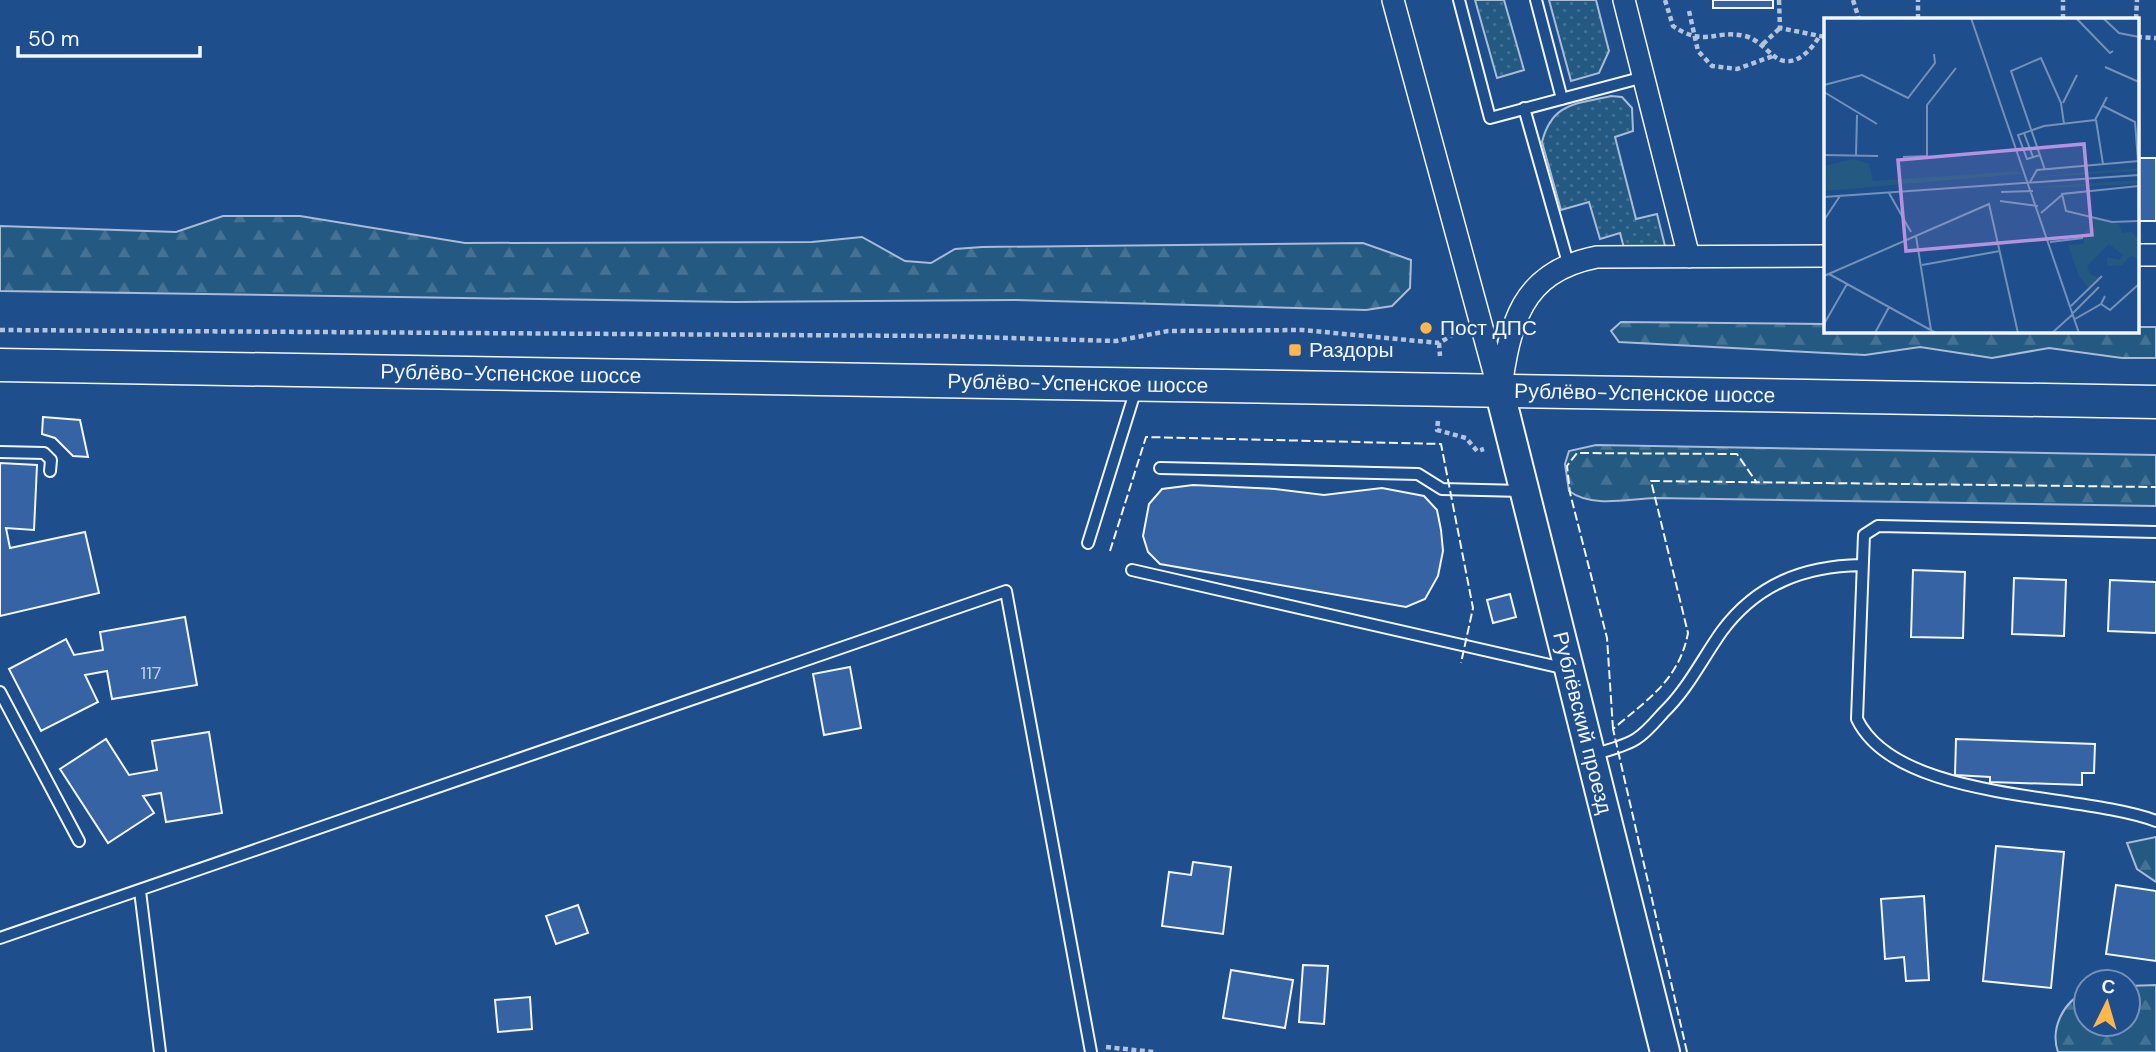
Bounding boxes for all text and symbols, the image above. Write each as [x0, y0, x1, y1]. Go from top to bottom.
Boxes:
scale bar [18, 14, 200, 58]
inset map [1824, 18, 2138, 332]
text: 50 m [28, 25, 79, 53]
place label: Пост ДПС [1440, 314, 1537, 342]
marker: Пост ДПС [1418, 320, 1434, 336]
place label: Раздоры [1309, 336, 1394, 364]
marker: Раздоры [1287, 342, 1303, 358]
street label: Рублёво-Успенское шоссе [380, 358, 642, 390]
street label: Рублёво-Успенское шоссе [947, 367, 1209, 400]
street label: Рублёво-Успенское шоссе [1514, 377, 1776, 409]
street label: Рублёвский проезд [1546, 629, 1619, 817]
house number: 117 [141, 661, 161, 685]
north arrow [2072, 968, 2142, 1038]
text: С [2101, 974, 2117, 1000]

